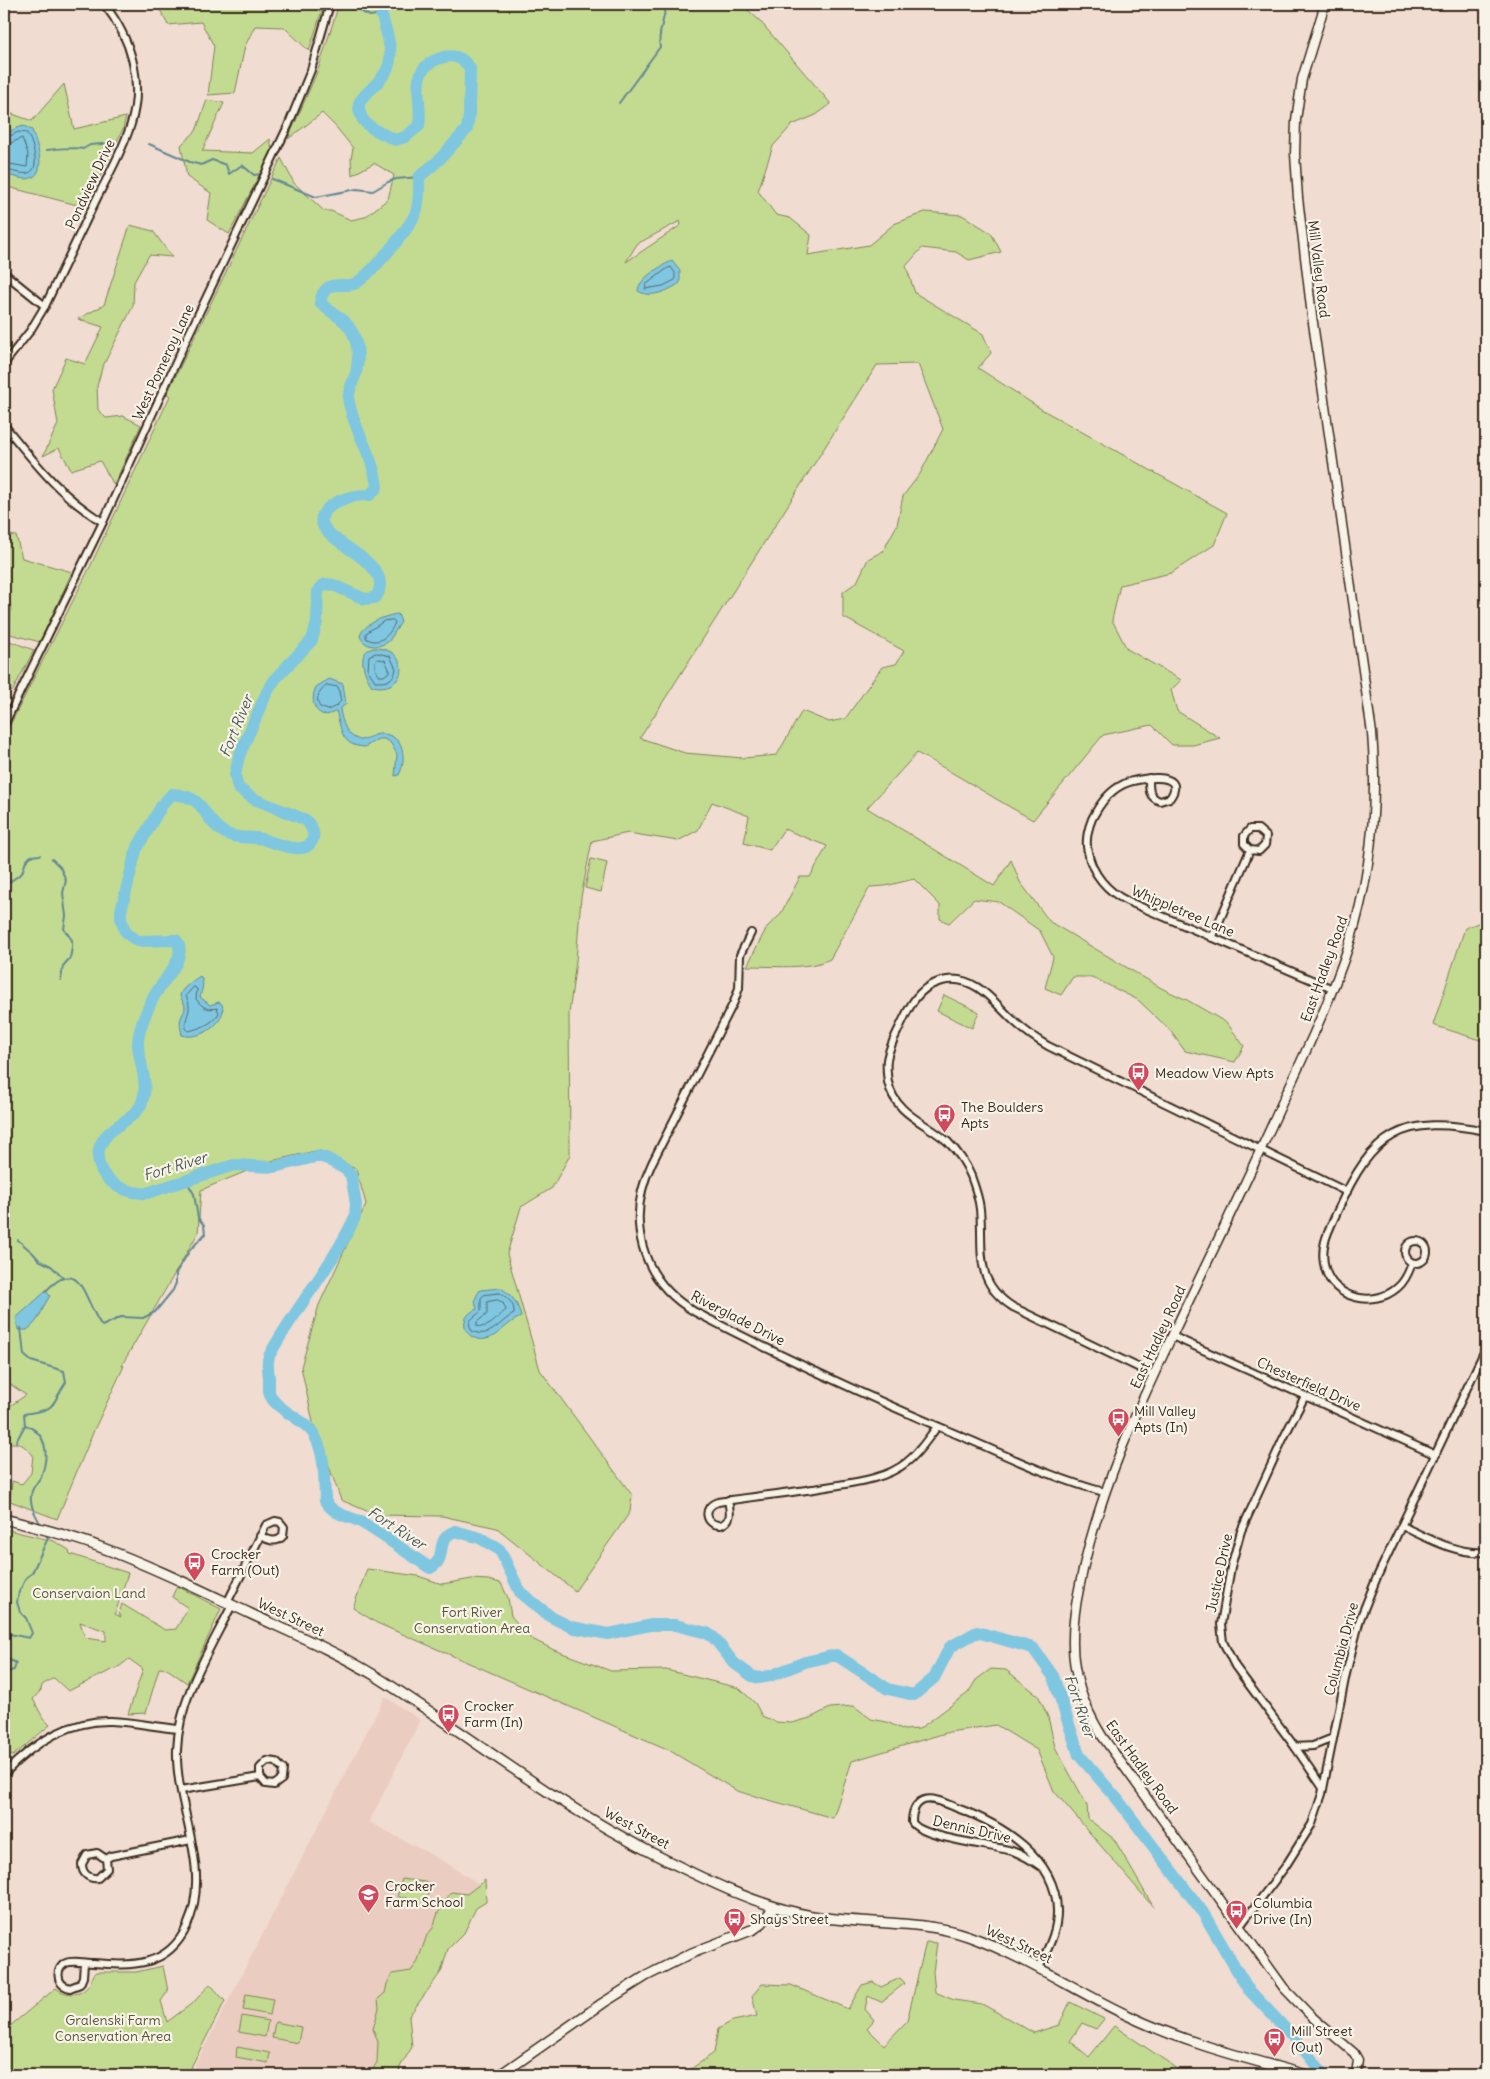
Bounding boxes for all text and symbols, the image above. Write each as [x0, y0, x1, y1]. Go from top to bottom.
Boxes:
street label: Pondview Drive [61, 136, 119, 232]
street label: Mill Valley Road [1304, 219, 1334, 319]
street label: West Pomeroy Lane [128, 301, 198, 423]
water label: Fort River [215, 690, 258, 760]
street label: Whippletree Lane [1129, 881, 1237, 941]
street label: East Hadley Road [1296, 914, 1352, 1024]
bus stop icon: Meadow View Apts [1127, 1061, 1151, 1092]
place label: Meadow View Apts [1155, 1064, 1274, 1082]
place label: The Boulders Apts [961, 1098, 1043, 1132]
bus stop icon: The Boulders Apts [933, 1103, 957, 1134]
water label: Fort River [141, 1147, 211, 1185]
street label: East Hadley Road [1126, 1283, 1190, 1391]
street label: Riverglade Drive [688, 1287, 788, 1349]
street label: Chesterfield Drive [1254, 1353, 1364, 1415]
place label: Mill Valley Apts (In) [1134, 1402, 1196, 1436]
bus stop icon: Mill Valley Apts (In) [1106, 1407, 1130, 1438]
water label: Fort River [364, 1502, 431, 1555]
street label: Justice Drive [1202, 1532, 1236, 1614]
place label: Crocker Farm (Out) [211, 1545, 279, 1579]
bus stop icon: Crocker Farm (Out) [183, 1550, 207, 1581]
park label: Conservaion Land [32, 1584, 146, 1602]
street label: West Street [255, 1594, 327, 1640]
street label: Columbia Drive [1320, 1600, 1362, 1698]
park label: Fort River Conservation Area [414, 1603, 530, 1637]
water label: Fort River [1060, 1672, 1100, 1742]
place label: Crocker Farm (In) [464, 1697, 523, 1731]
bus stop icon: Crocker Farm (In) [436, 1702, 460, 1733]
street label: East Hadley Road [1102, 1717, 1182, 1817]
street label: West Street [601, 1803, 673, 1853]
street label: Dennis Drive [931, 1811, 1013, 1847]
place label: Crocker Farm School [385, 1877, 463, 1911]
school or university icon: Crocker Farm School [357, 1882, 381, 1913]
place label: Columbia Drive (In) [1253, 1894, 1312, 1928]
bus stop icon: Columbia Drive (In) [1225, 1899, 1249, 1930]
bus stop icon: Shays Street [722, 1907, 746, 1938]
place label: Shays Street [750, 1910, 829, 1928]
street label: West Street [983, 1921, 1055, 1967]
park label: Gralenski Farm Conservation Area [55, 2011, 171, 2045]
place label: Mill Street (Out) [1291, 2022, 1353, 2056]
bus stop icon: Mill Street (Out) [1263, 2027, 1287, 2058]

